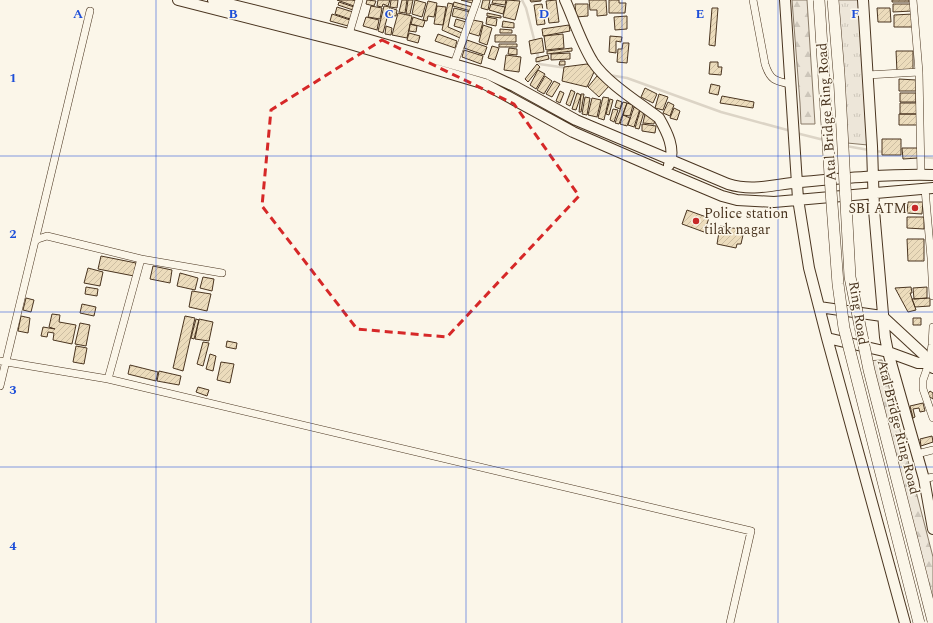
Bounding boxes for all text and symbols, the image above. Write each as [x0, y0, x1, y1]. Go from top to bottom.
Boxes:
text: A [73, 4, 83, 24]
text: B [228, 4, 238, 24]
text: C [384, 4, 394, 24]
text: D [539, 4, 549, 24]
text: E [696, 4, 705, 24]
text: F [851, 4, 859, 24]
street label: Atal Bridge Ring Road [811, 42, 842, 182]
text: 1 [9, 68, 17, 88]
place label: SBI ATM [848, 198, 907, 219]
place label: Police station tilak nagar [704, 203, 788, 240]
marker: SBI ATM [910, 203, 920, 213]
marker: Police station tilak nagar [691, 216, 701, 226]
text: 2 [9, 224, 17, 244]
street label: Ring Road [843, 280, 874, 347]
street label: Atal Bridge Ring Road [872, 357, 926, 497]
text: 3 [9, 380, 17, 400]
text: 4 [9, 536, 17, 556]

